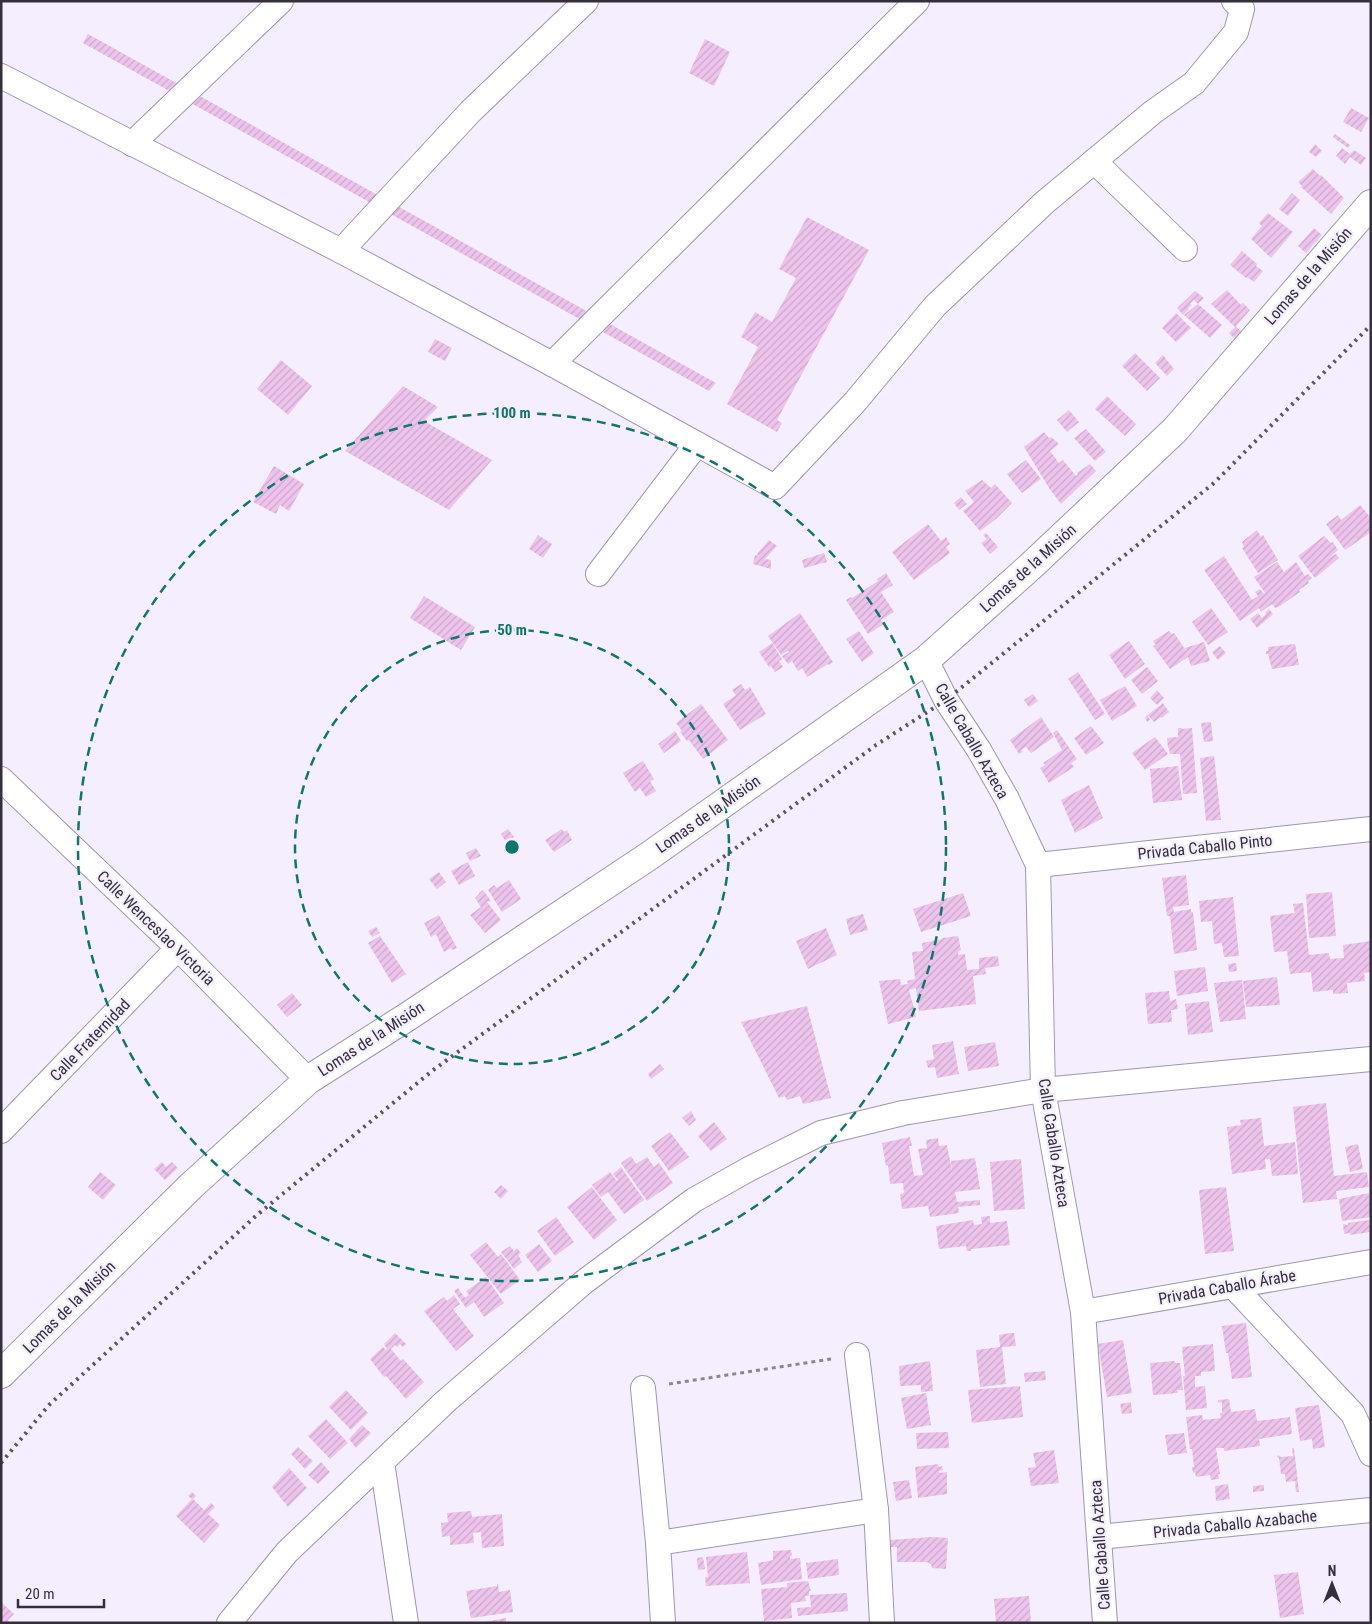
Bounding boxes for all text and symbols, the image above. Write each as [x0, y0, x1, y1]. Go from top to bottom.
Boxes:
street label: Lomas de la Misión [1260, 223, 1356, 329]
text: 100 m [493, 404, 531, 422]
street label: Lomas de la Misión [976, 520, 1080, 616]
text: 50 m [497, 621, 527, 639]
street label: Calle Caballo Azteca [931, 680, 1013, 802]
street label: Lomas de la Misión [652, 771, 764, 857]
street label: Privada Caballo Pinto [1137, 830, 1273, 864]
centre of rings [503, 838, 521, 856]
street label: Calle Wenceslao Victoria [93, 867, 219, 989]
street label: Calle Fraternidad [46, 995, 134, 1085]
street label: Lomas de la Misión [314, 998, 428, 1080]
street label: Calle Caballo Azteca [1034, 1077, 1074, 1209]
street label: Lomas de la Misión [19, 1257, 119, 1357]
street label: Privada Caballo Árabe [1157, 1266, 1297, 1308]
street label: Calle Caballo Azteca [1086, 1479, 1114, 1611]
street label: Privada Caballo Azabache [1152, 1506, 1318, 1542]
north arrow [1307, 1559, 1357, 1609]
text: N [1328, 1563, 1336, 1579]
scale bar [18, 1576, 104, 1608]
text: 20 m [25, 1585, 55, 1603]

